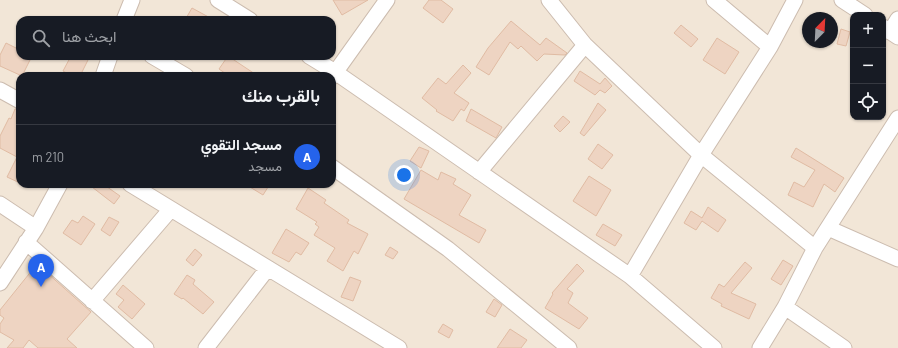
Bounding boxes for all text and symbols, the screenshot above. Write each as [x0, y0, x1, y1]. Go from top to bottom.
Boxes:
north arrow [802, 12, 838, 48]
map controls [850, 12, 886, 120]
button: + [850, 12, 886, 48]
search box [16, 16, 336, 60]
icon: search [30, 27, 52, 49]
text: ابحث هنا [62, 27, 116, 45]
button: − [850, 48, 886, 84]
button: locate [850, 84, 886, 120]
text: بالقرب منك [242, 85, 320, 105]
text: مسجد التقوي [201, 135, 282, 153]
text: 210 m [32, 149, 64, 165]
text: A [303, 149, 311, 165]
text: مسجد [248, 158, 282, 174]
your location [394, 165, 414, 185]
pin: A [28, 254, 54, 287]

